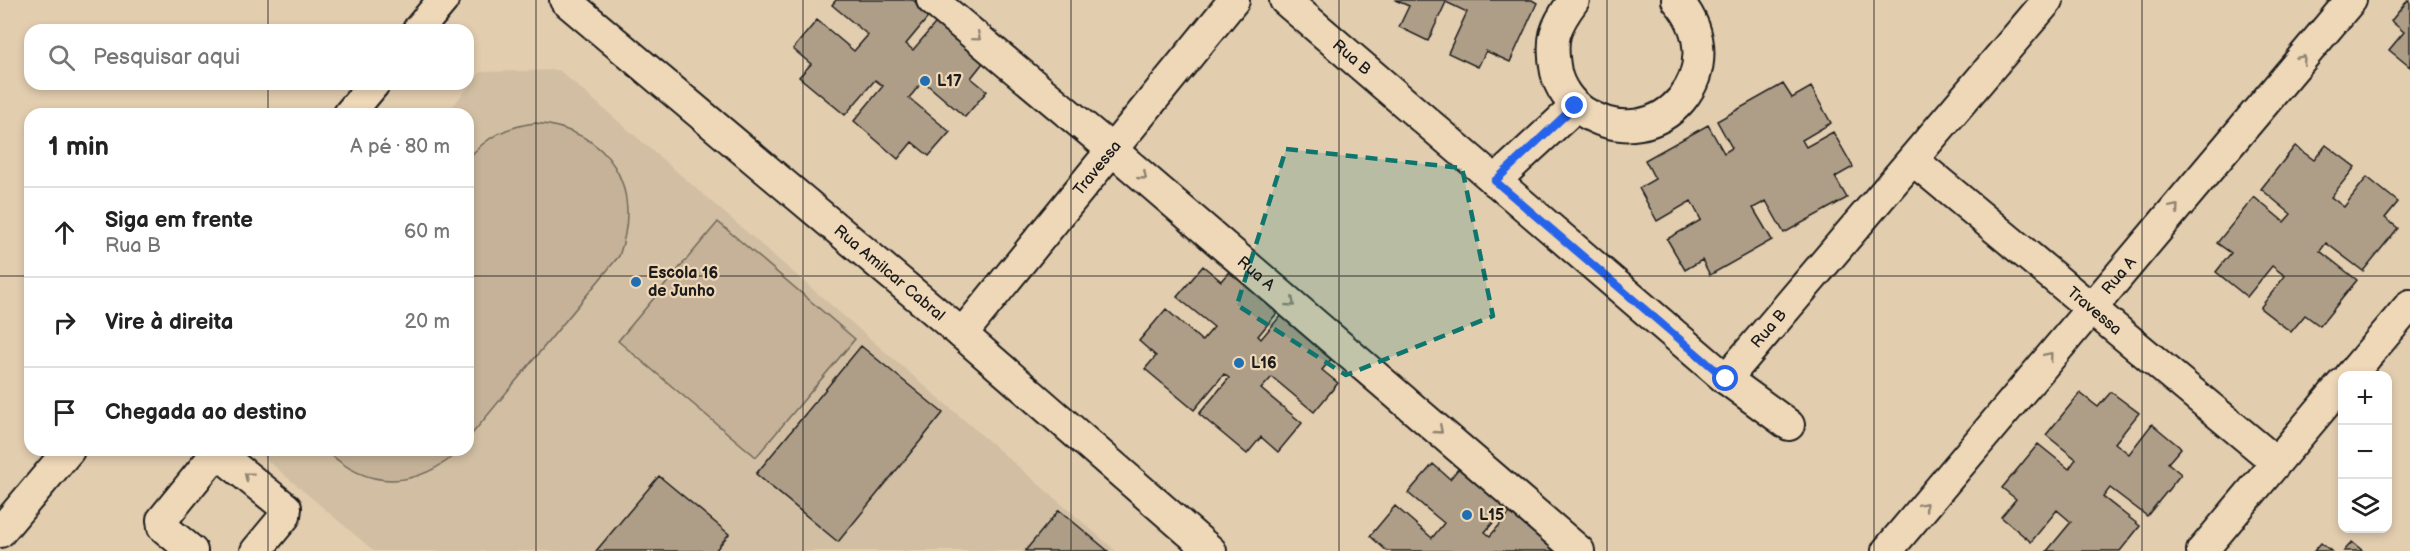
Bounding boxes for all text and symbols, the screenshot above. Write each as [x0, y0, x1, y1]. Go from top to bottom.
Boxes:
search box [24, 24, 474, 90]
one-way arrow [970, 30, 981, 41]
street label: Rua B [1329, 36, 1375, 79]
icon: search [45, 41, 78, 74]
text: Pesquisar aqui [93, 44, 240, 71]
one-way arrow [2295, 55, 2306, 66]
place label: L17 [937, 72, 962, 91]
marker: L17 [918, 74, 932, 88]
route end [1561, 92, 1587, 118]
text: 1 min [48, 132, 109, 163]
text: A pé · 80 m [350, 135, 450, 159]
street label: Travessa [1069, 137, 1125, 199]
one-way arrow [1136, 169, 1146, 180]
one-way arrow [2168, 204, 2179, 215]
text: Siga em frente [105, 207, 253, 234]
icon: ahead [48, 216, 81, 249]
text: 60 m [404, 220, 450, 244]
street label: Rua Amilcar Cabral [830, 221, 949, 325]
text: Rua B [105, 234, 161, 258]
street label: Rua A [1233, 252, 1279, 295]
street label: Rua A [2098, 253, 2140, 298]
place label: Escola 16 de Junho [648, 264, 718, 301]
marker: Escola 16 de Junho [629, 275, 643, 289]
street label: Travessa [2063, 283, 2126, 339]
one-way arrow [1284, 296, 1295, 307]
icon: right [48, 306, 81, 339]
street label: Rua B [1747, 306, 1790, 352]
text: Vire à direita [105, 309, 233, 336]
text: 20 m [405, 310, 450, 334]
one-way arrow [2042, 352, 2053, 363]
place label: L16 [1251, 354, 1277, 373]
marker: L16 [1232, 356, 1246, 370]
route start [1712, 365, 1738, 391]
map controls [2338, 371, 2392, 533]
button: + [2338, 371, 2392, 425]
icon: arrive [48, 396, 81, 429]
text: Chegada ao destino [105, 399, 307, 426]
one-way arrow [1432, 423, 1442, 434]
button: − [2338, 425, 2392, 479]
one-way arrow [244, 472, 255, 483]
button: layers [2338, 479, 2392, 533]
one-way arrow [1917, 502, 1928, 513]
place label: L15 [1479, 506, 1504, 525]
marker: L15 [1460, 508, 1474, 522]

